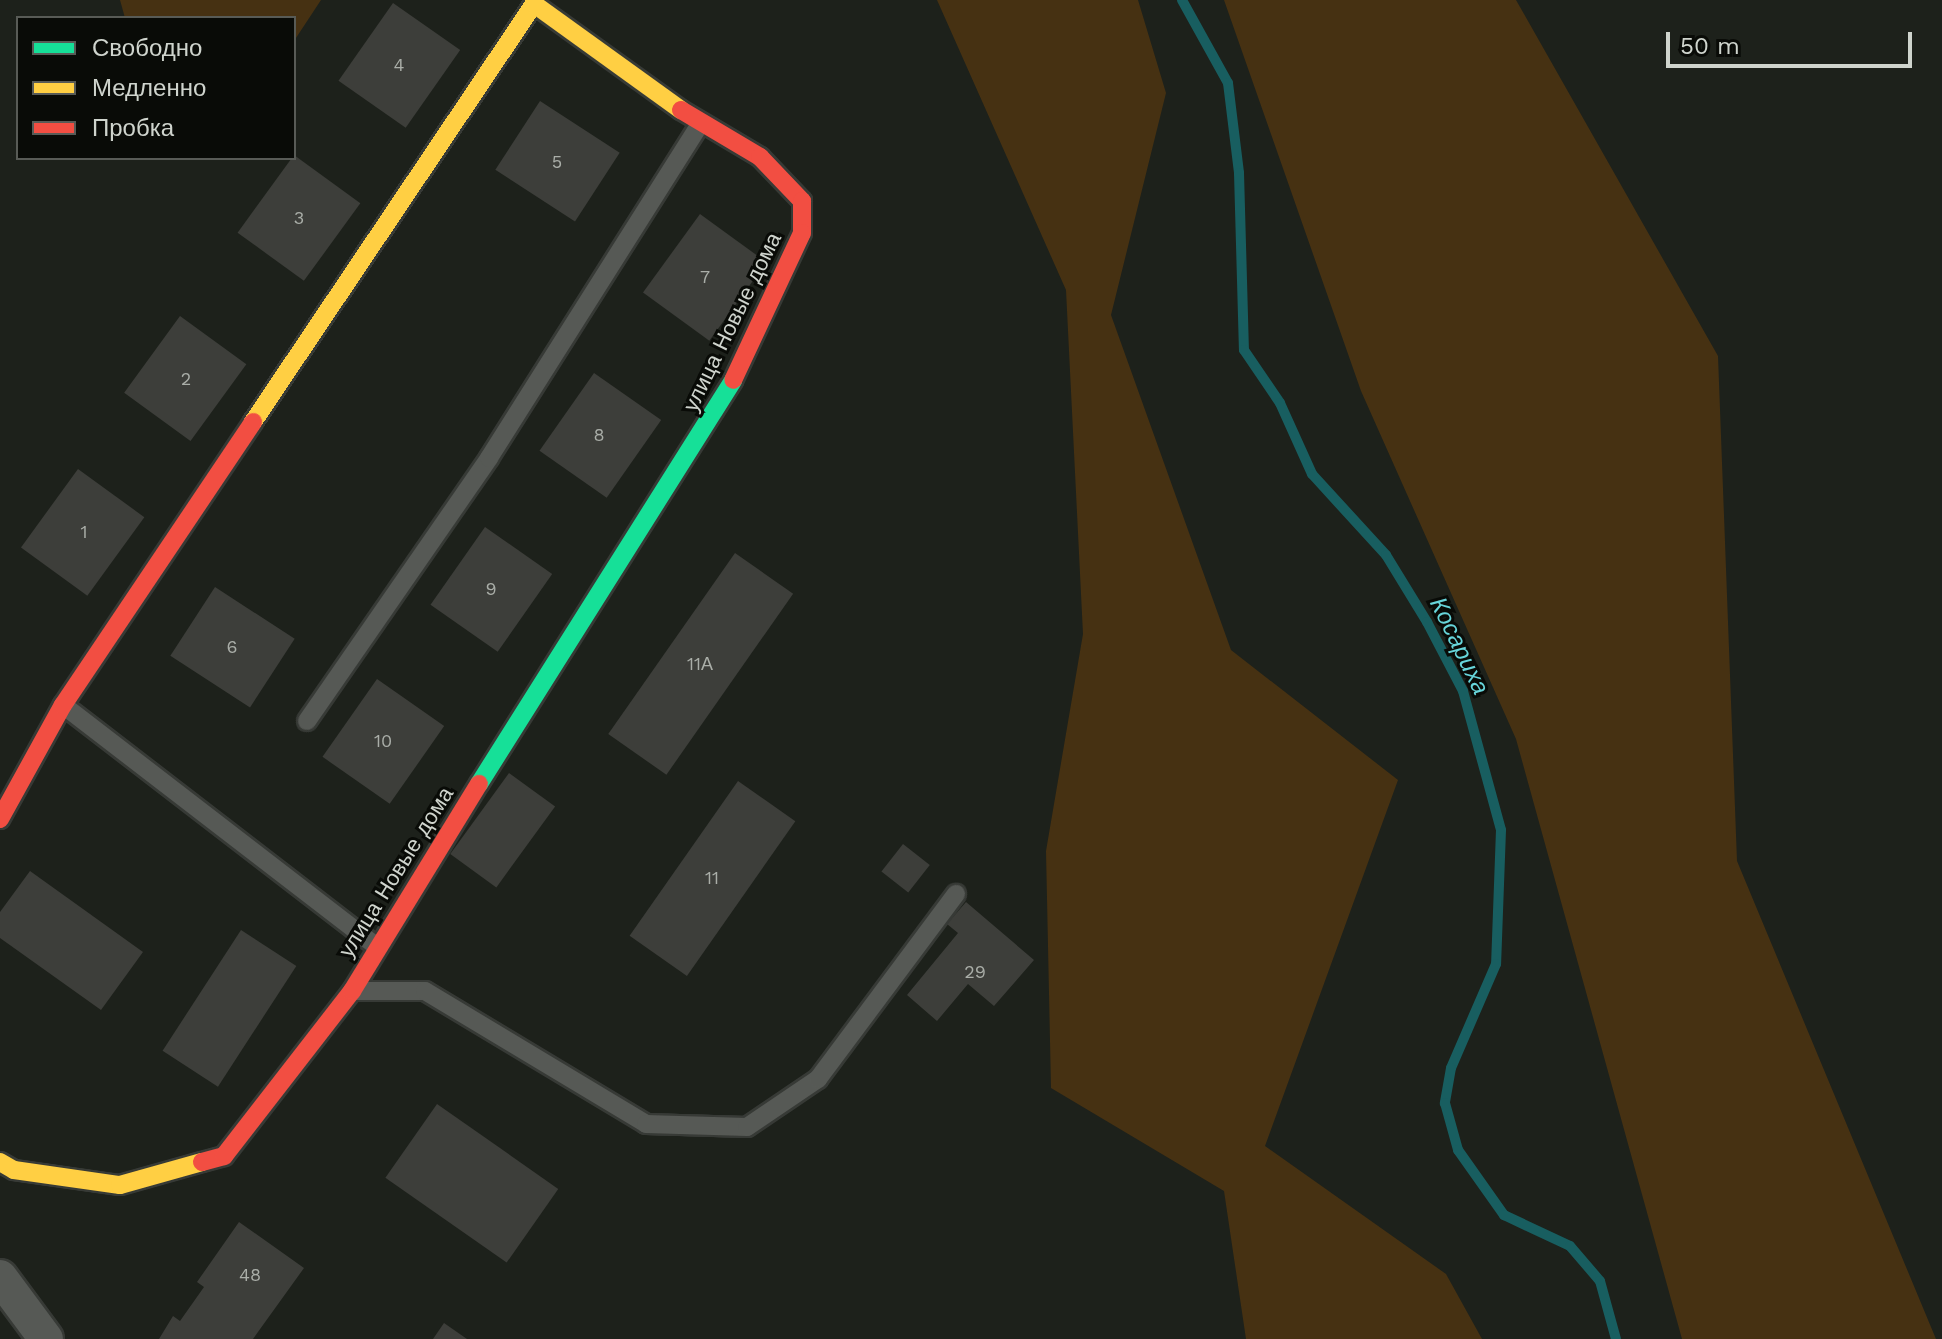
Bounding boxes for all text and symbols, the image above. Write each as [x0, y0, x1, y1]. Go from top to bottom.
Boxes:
legend [16, 16, 296, 160]
scale bar [1670, 16, 1916, 66]
text: 50 m [1680, 32, 1740, 60]
text: Свободно [92, 34, 202, 62]
house number: 4 [394, 54, 404, 76]
text: Медленно [92, 74, 206, 102]
text: Пробка [92, 114, 174, 142]
house number: 5 [552, 151, 562, 173]
house number: 3 [294, 207, 304, 229]
street label: улица Новые дома [677, 228, 787, 416]
house number: 7 [700, 266, 710, 288]
house number: 2 [181, 368, 191, 390]
house number: 8 [593, 424, 605, 446]
house number: 1 [80, 521, 88, 543]
house number: 9 [485, 578, 497, 600]
water label: Косариха [1423, 593, 1495, 699]
house number: 6 [227, 636, 237, 658]
house number: 11А [687, 653, 713, 675]
house number: 10 [374, 730, 392, 752]
street label: улица Новые дома [333, 782, 459, 962]
house number: 11 [705, 867, 719, 889]
house number: 29 [964, 961, 986, 983]
house number: 48 [239, 1264, 261, 1286]

